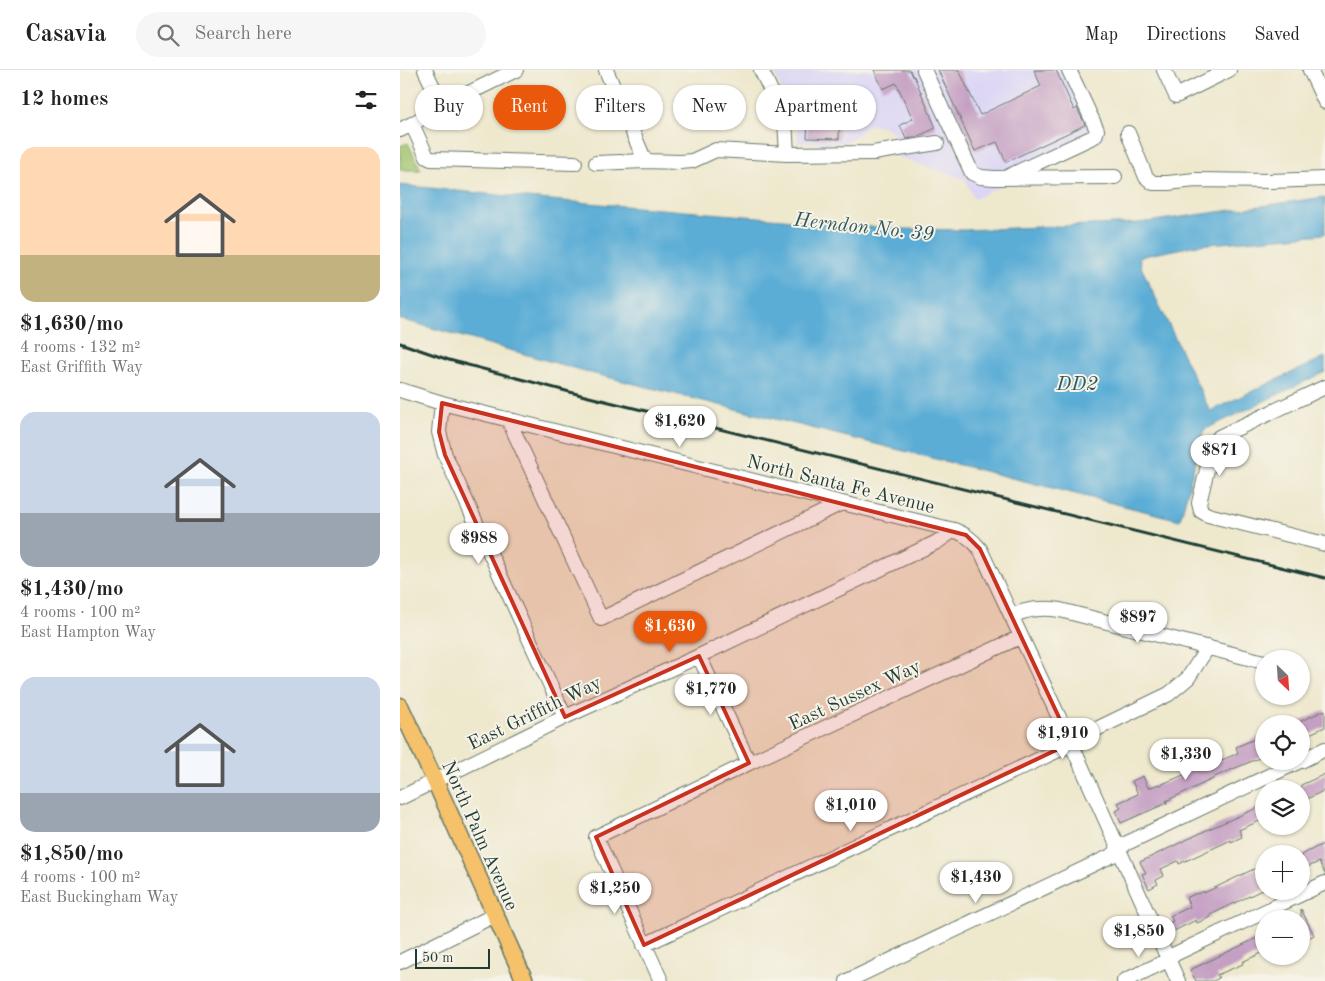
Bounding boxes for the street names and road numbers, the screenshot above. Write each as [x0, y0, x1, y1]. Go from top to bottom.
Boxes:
street label: North Santa Fe Avenue [745, 453, 936, 518]
street label: East Sussex Way [786, 657, 924, 735]
street label: East Griffith Way [465, 674, 605, 755]
street label: North Palm Avenue [437, 758, 520, 914]

